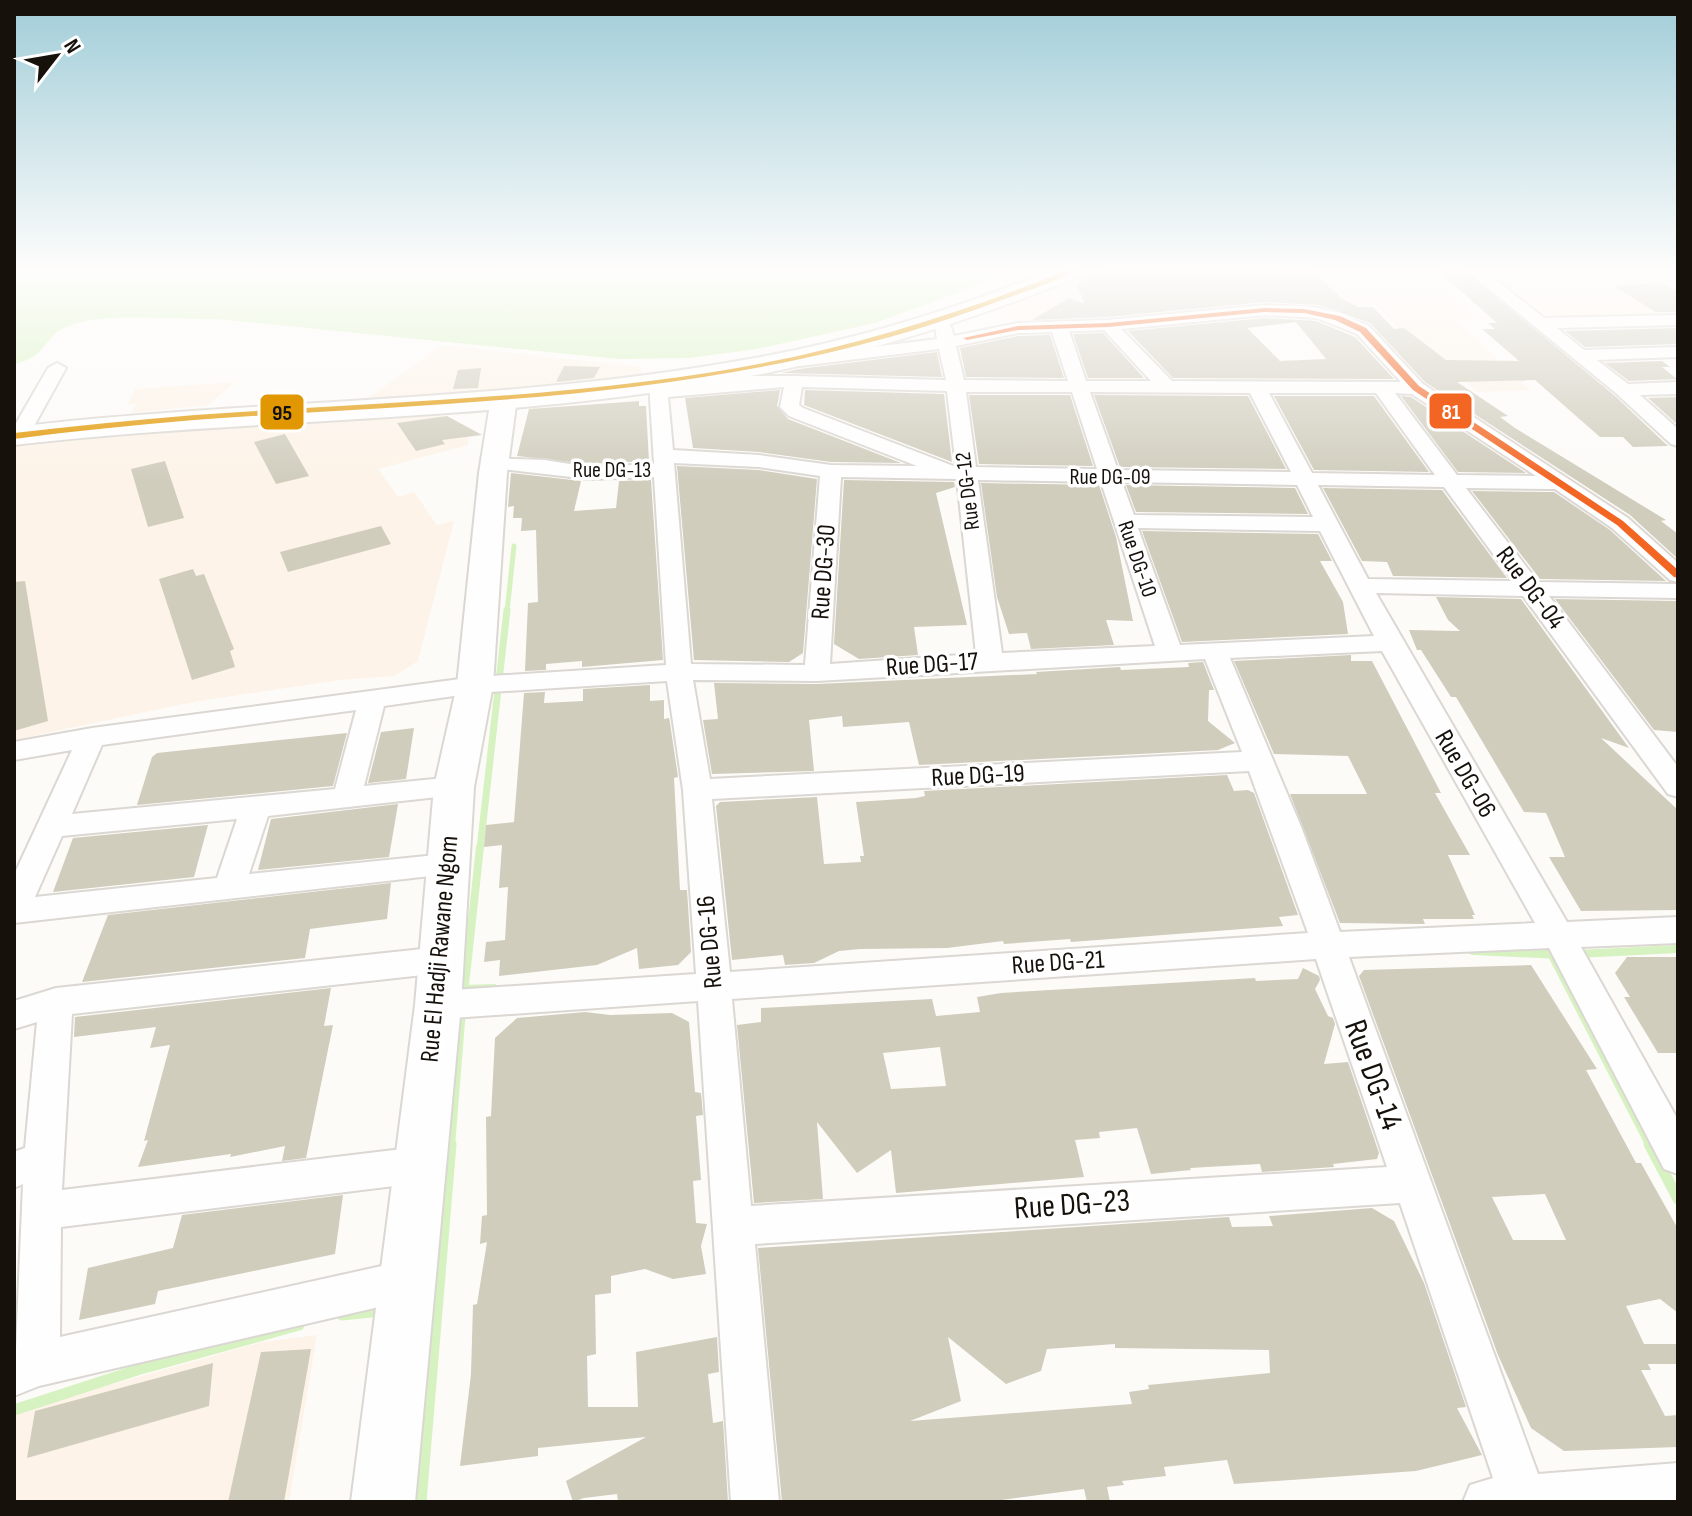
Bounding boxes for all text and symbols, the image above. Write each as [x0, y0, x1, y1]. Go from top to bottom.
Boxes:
north arrow [16, 16, 96, 96]
text: N [57, 34, 86, 58]
line badge: 81 [1428, 392, 1473, 430]
line badge: 95 [259, 393, 305, 431]
text: 81 [1441, 399, 1461, 426]
text: 95 [272, 400, 292, 427]
street label: Rue DG-12 [950, 450, 986, 532]
street label: Rue DG-13 [573, 457, 651, 484]
street label: Rue DG-09 [1069, 464, 1151, 491]
street label: Rue DG-10 [1111, 517, 1163, 601]
street label: Rue DG-30 [805, 523, 843, 621]
street label: Rue DG-04 [1489, 541, 1571, 635]
street label: Rue DG-17 [885, 646, 980, 684]
street label: Rue DG-06 [1428, 725, 1502, 823]
street label: Rue DG-19 [931, 758, 1025, 794]
street label: Rue El Hadji Rawane Ngom [415, 834, 465, 1064]
street label: Rue DG-16 [690, 894, 730, 990]
street label: Rue DG-21 [1011, 944, 1105, 982]
street label: Rue DG-14 [1335, 1015, 1411, 1135]
street label: Rue DG-23 [1013, 1181, 1131, 1229]

